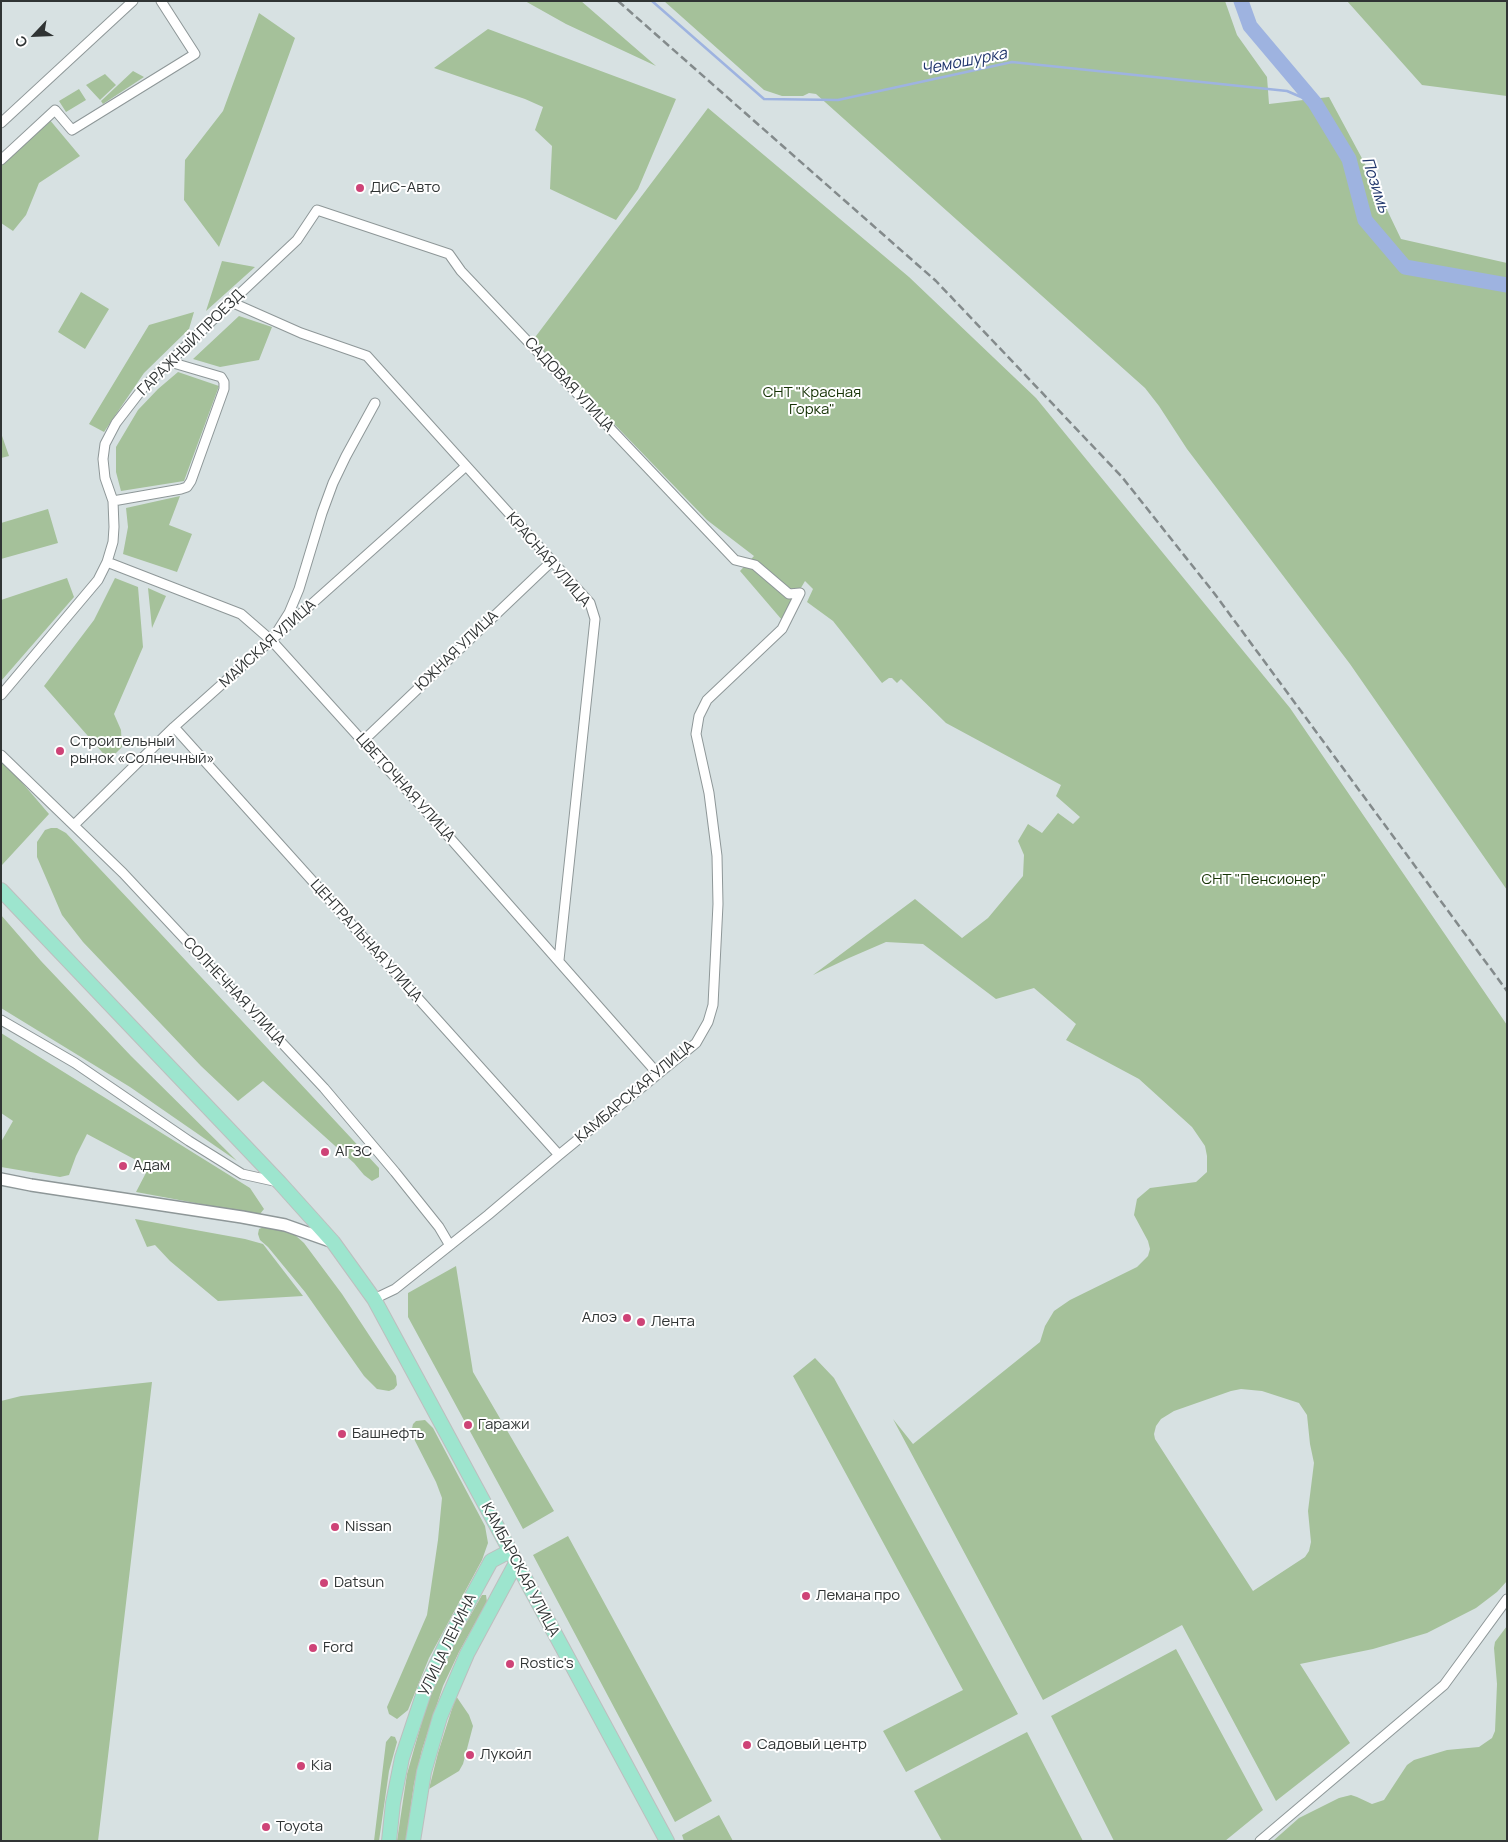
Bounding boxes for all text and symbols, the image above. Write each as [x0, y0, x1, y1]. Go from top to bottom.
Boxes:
north arrow [10, 10, 60, 60]
text: С [10, 33, 32, 50]
water label: Чемошурка [920, 44, 1008, 80]
water label: Позимь [1357, 155, 1393, 215]
place label: ДиС-Авто [370, 179, 440, 197]
marker: ДиС-Авто [354, 182, 366, 194]
street label: ГАРАЖНЫЙ ПРОЕЗД [134, 286, 248, 400]
street label: САДОВАЯ УЛИЦА [521, 334, 617, 436]
park label: СНТ "Красная Горка" [763, 384, 861, 419]
street label: КРАСНАЯ УЛИЦА [502, 509, 594, 611]
street label: МАЙСКАЯ УЛИЦА [216, 596, 320, 692]
street label: ЮЖНАЯ УЛИЦА [412, 607, 502, 695]
street label: ЦВЕТОЧНАЯ УЛИЦА [352, 730, 458, 846]
place label: Строительный рынок «Солнечный» [70, 733, 215, 768]
marker: Строительный рынок «Солнечный» [54, 745, 66, 757]
park label: СНТ "Пенсионер" [1202, 871, 1326, 889]
street label: ЦЕНТРАЛЬНАЯ УЛИЦА [306, 876, 426, 1006]
street label: СОЛНЕЧНАЯ УЛИЦА [179, 934, 289, 1050]
street label: КАМБАРСКАЯ УЛИЦА [572, 1037, 698, 1147]
place label: АГЗС [335, 1143, 372, 1161]
marker: АГЗС [319, 1146, 331, 1158]
place label: Адам [133, 1157, 170, 1175]
marker: Адам [117, 1160, 129, 1172]
place label: Алоэ [582, 1309, 617, 1327]
marker: Алоэ [621, 1312, 633, 1324]
place label: Лента [651, 1313, 695, 1331]
marker: Лента [635, 1316, 647, 1328]
place label: Гаражи [478, 1416, 529, 1434]
marker: Гаражи [462, 1419, 474, 1431]
place label: Башнефть [352, 1425, 425, 1443]
marker: Башнефть [336, 1428, 348, 1440]
street label: КАМБАРСКАЯ УЛИЦА [477, 1500, 563, 1640]
place label: Nissan [345, 1518, 392, 1536]
marker: Nissan [329, 1521, 341, 1533]
place label: Datsun [334, 1574, 384, 1592]
marker: Datsun [318, 1577, 330, 1589]
place label: Лемана про [816, 1587, 900, 1605]
marker: Лемана про [800, 1590, 812, 1602]
street label: УЛИЦА ЛЕНИНА [415, 1591, 481, 1699]
place label: Ford [323, 1639, 353, 1657]
marker: Ford [307, 1642, 319, 1654]
place label: Rostic's [520, 1655, 574, 1673]
marker: Rostic's [504, 1658, 516, 1670]
place label: Садовый центр [757, 1736, 867, 1754]
marker: Садовый центр [741, 1739, 753, 1751]
place label: Лукойл [480, 1746, 532, 1764]
marker: Лукойл [464, 1749, 476, 1761]
place label: Kia [311, 1757, 332, 1775]
marker: Kia [295, 1760, 307, 1772]
place label: Toyota [276, 1818, 323, 1836]
marker: Toyota [260, 1821, 272, 1833]

